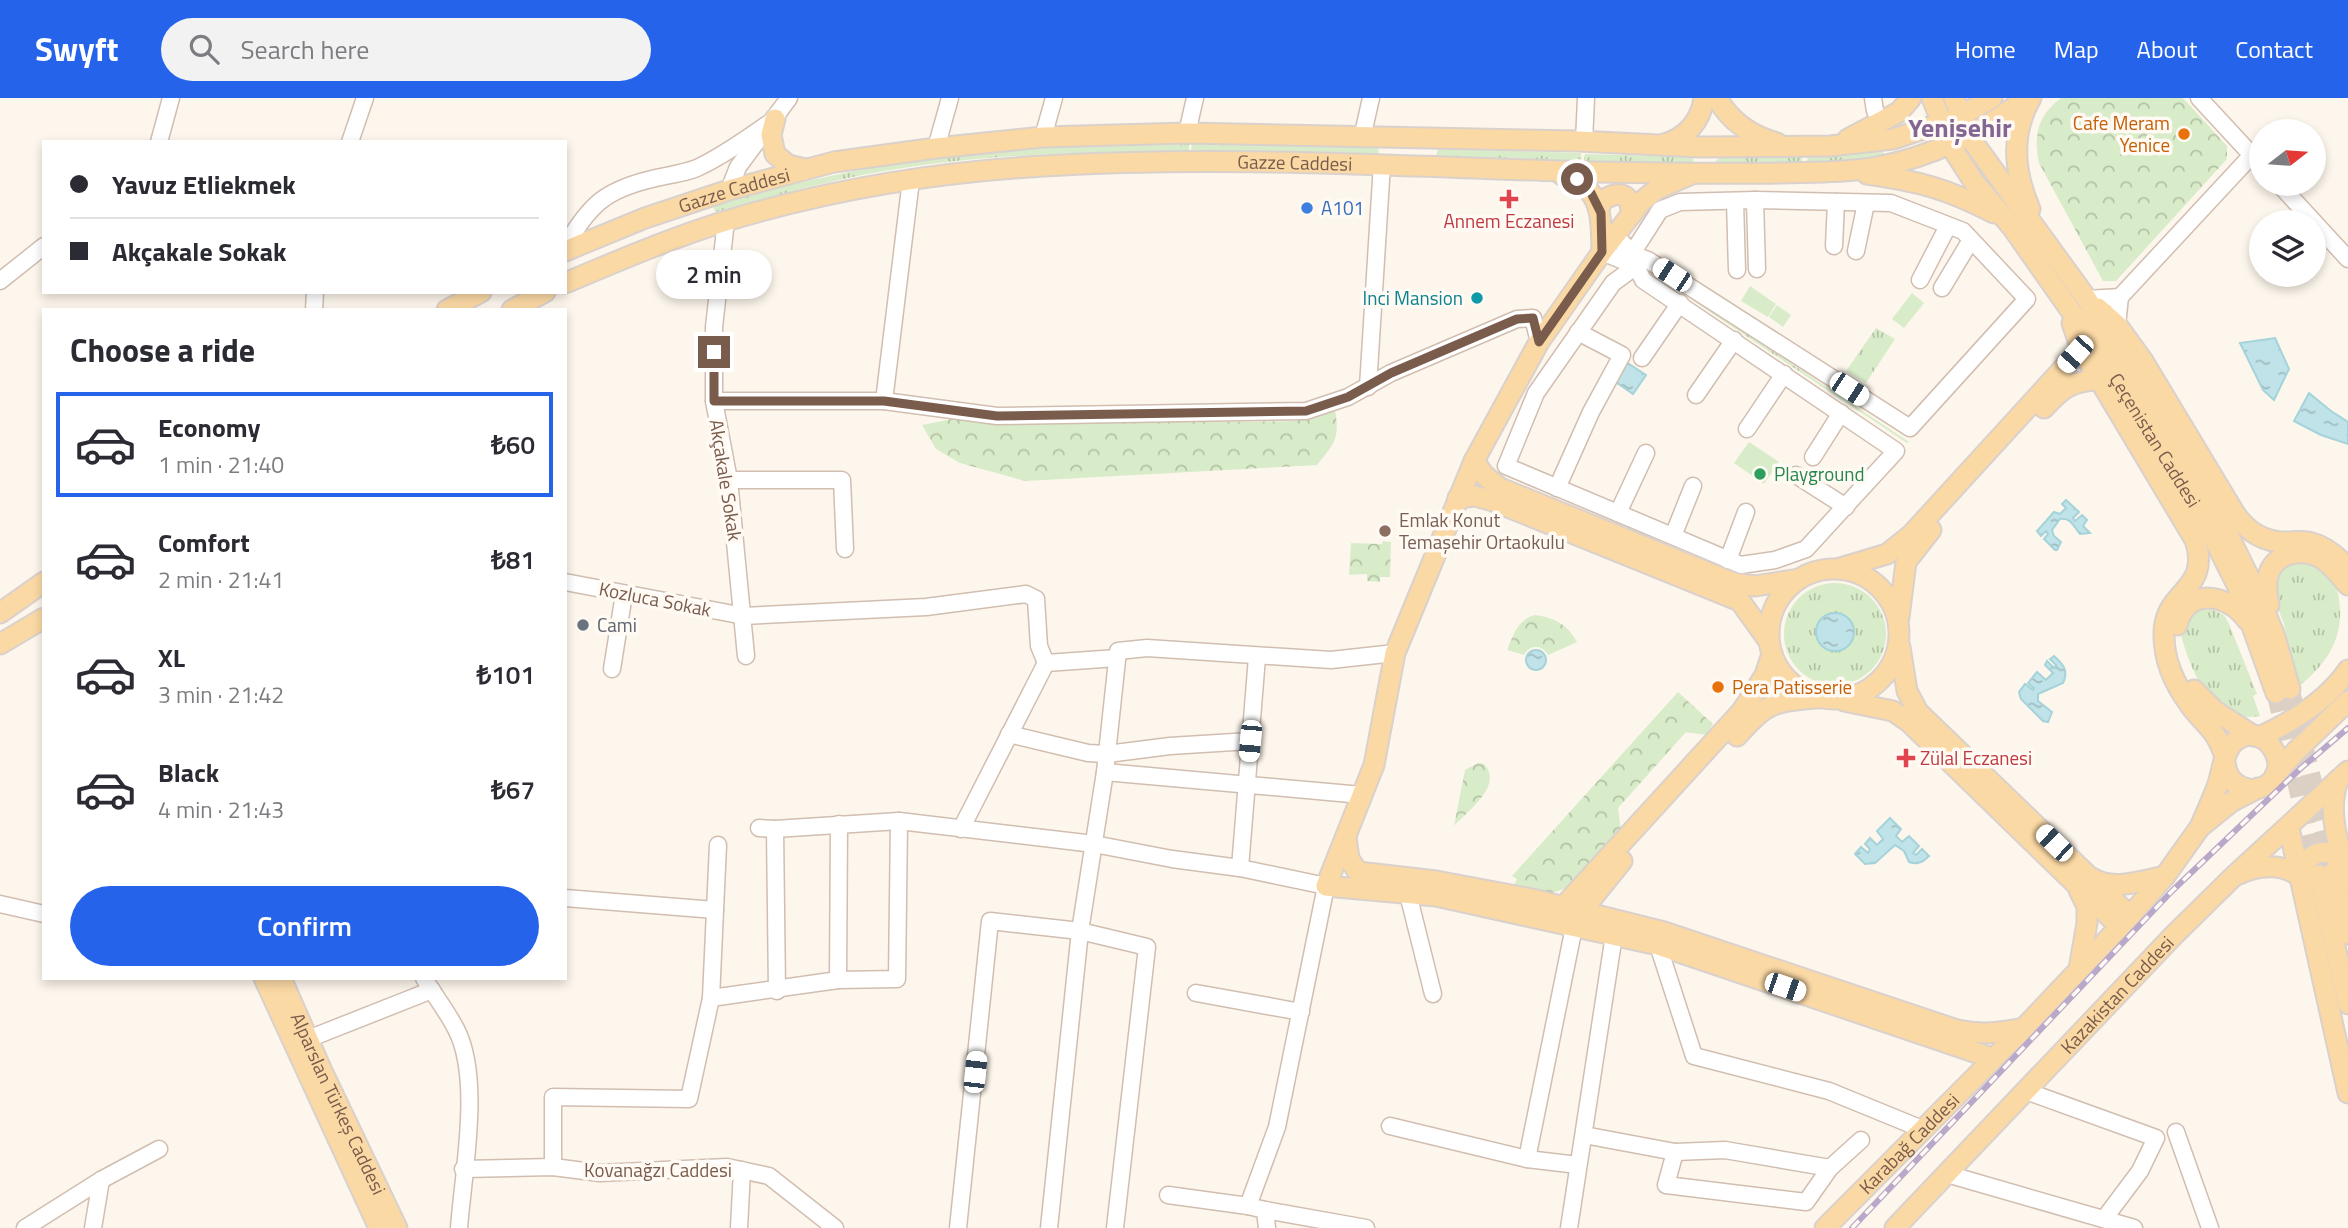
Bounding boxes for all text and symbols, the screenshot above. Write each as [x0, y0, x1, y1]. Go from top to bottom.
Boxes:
search box [161, 18, 651, 81]
text: Swyft [35, 24, 119, 74]
icon: search [185, 30, 223, 68]
text: Search here [241, 30, 369, 69]
text: Home [1955, 31, 2016, 67]
text: Map [2054, 31, 2099, 67]
text: About [2137, 31, 2197, 67]
text: Contact [2235, 31, 2313, 67]
district label: Yenişehir [1908, 108, 2012, 147]
place label: Cafe Meram Yenice [2073, 108, 2170, 159]
north arrow [2249, 119, 2326, 196]
map controls [2249, 119, 2326, 287]
marker: Cafe Meram Yenice [2176, 126, 2192, 142]
street label: Gazze Caddesi [1237, 147, 1353, 178]
street label: Gazze Caddesi [674, 159, 793, 220]
route start [1561, 163, 1593, 195]
text: Yavuz Etliekmek [112, 165, 296, 204]
marker: Annem Eczanesi [1501, 191, 1517, 207]
place label: A101 [1321, 193, 1364, 222]
marker: A101 [1299, 200, 1315, 216]
place label: Annem Eczanesi [1444, 206, 1574, 235]
button: layers [2249, 210, 2326, 287]
text: Akçakale Sokak [112, 232, 286, 271]
callout: 2 min [656, 250, 772, 300]
car [1649, 255, 1696, 295]
text: 2 min [686, 257, 742, 292]
place label: Inci Mansion [1363, 283, 1463, 312]
marker: Inci Mansion [1469, 290, 1485, 306]
text: Choose a ride [70, 326, 255, 374]
car [2054, 331, 2097, 377]
route end [698, 336, 730, 368]
street label: Çeçenistan Caddesi [2103, 367, 2209, 513]
car [1826, 369, 1873, 409]
text: Economy [158, 408, 260, 447]
icon: car [74, 413, 137, 476]
street label: Akçakale Sokak [703, 417, 750, 543]
text: ₺60 [491, 425, 535, 464]
text: 1 min · 21:40 [158, 447, 284, 482]
place label: Playground [1774, 459, 1865, 488]
marker: Playground [1752, 466, 1768, 482]
place label: Emlak Konut Temaşehir Ortaokulu [1399, 505, 1565, 556]
text: Comfort [158, 523, 250, 562]
marker: Emlak Konut Temaşehir Ortaokulu [1377, 523, 1393, 539]
icon: car [74, 528, 137, 591]
text: ₺81 [491, 540, 535, 579]
text: 2 min · 21:41 [158, 562, 284, 597]
street label: Kozluca Sokak [597, 573, 714, 624]
place label: Cami [597, 610, 637, 639]
marker: Cami [575, 617, 591, 633]
text: XL [158, 638, 185, 677]
icon: car [74, 643, 137, 706]
text: ₺101 [476, 655, 535, 694]
place label: Pera Patisserie [1732, 672, 1852, 701]
text: 3 min · 21:42 [158, 677, 284, 712]
marker: Pera Patisserie [1710, 679, 1726, 695]
car [1238, 719, 1263, 763]
place label: Zülal Eczanesi [1920, 743, 2032, 772]
marker: Zülal Eczanesi [1898, 750, 1914, 766]
text: Black [158, 753, 219, 792]
icon: car [74, 758, 137, 821]
text: ₺67 [491, 770, 535, 809]
text: 4 min · 21:43 [158, 792, 284, 827]
car [2032, 821, 2077, 865]
button: Confirm [70, 886, 539, 966]
street label: Kazakistan Caddesi [2053, 929, 2180, 1060]
car [1762, 970, 1809, 1004]
street label: Alparslan Türkeş Caddesi [284, 1008, 394, 1199]
car [963, 1050, 988, 1094]
street label: Karabağ Caddesi [1852, 1086, 1966, 1201]
street label: Kovanağzı Caddesi [584, 1155, 732, 1184]

